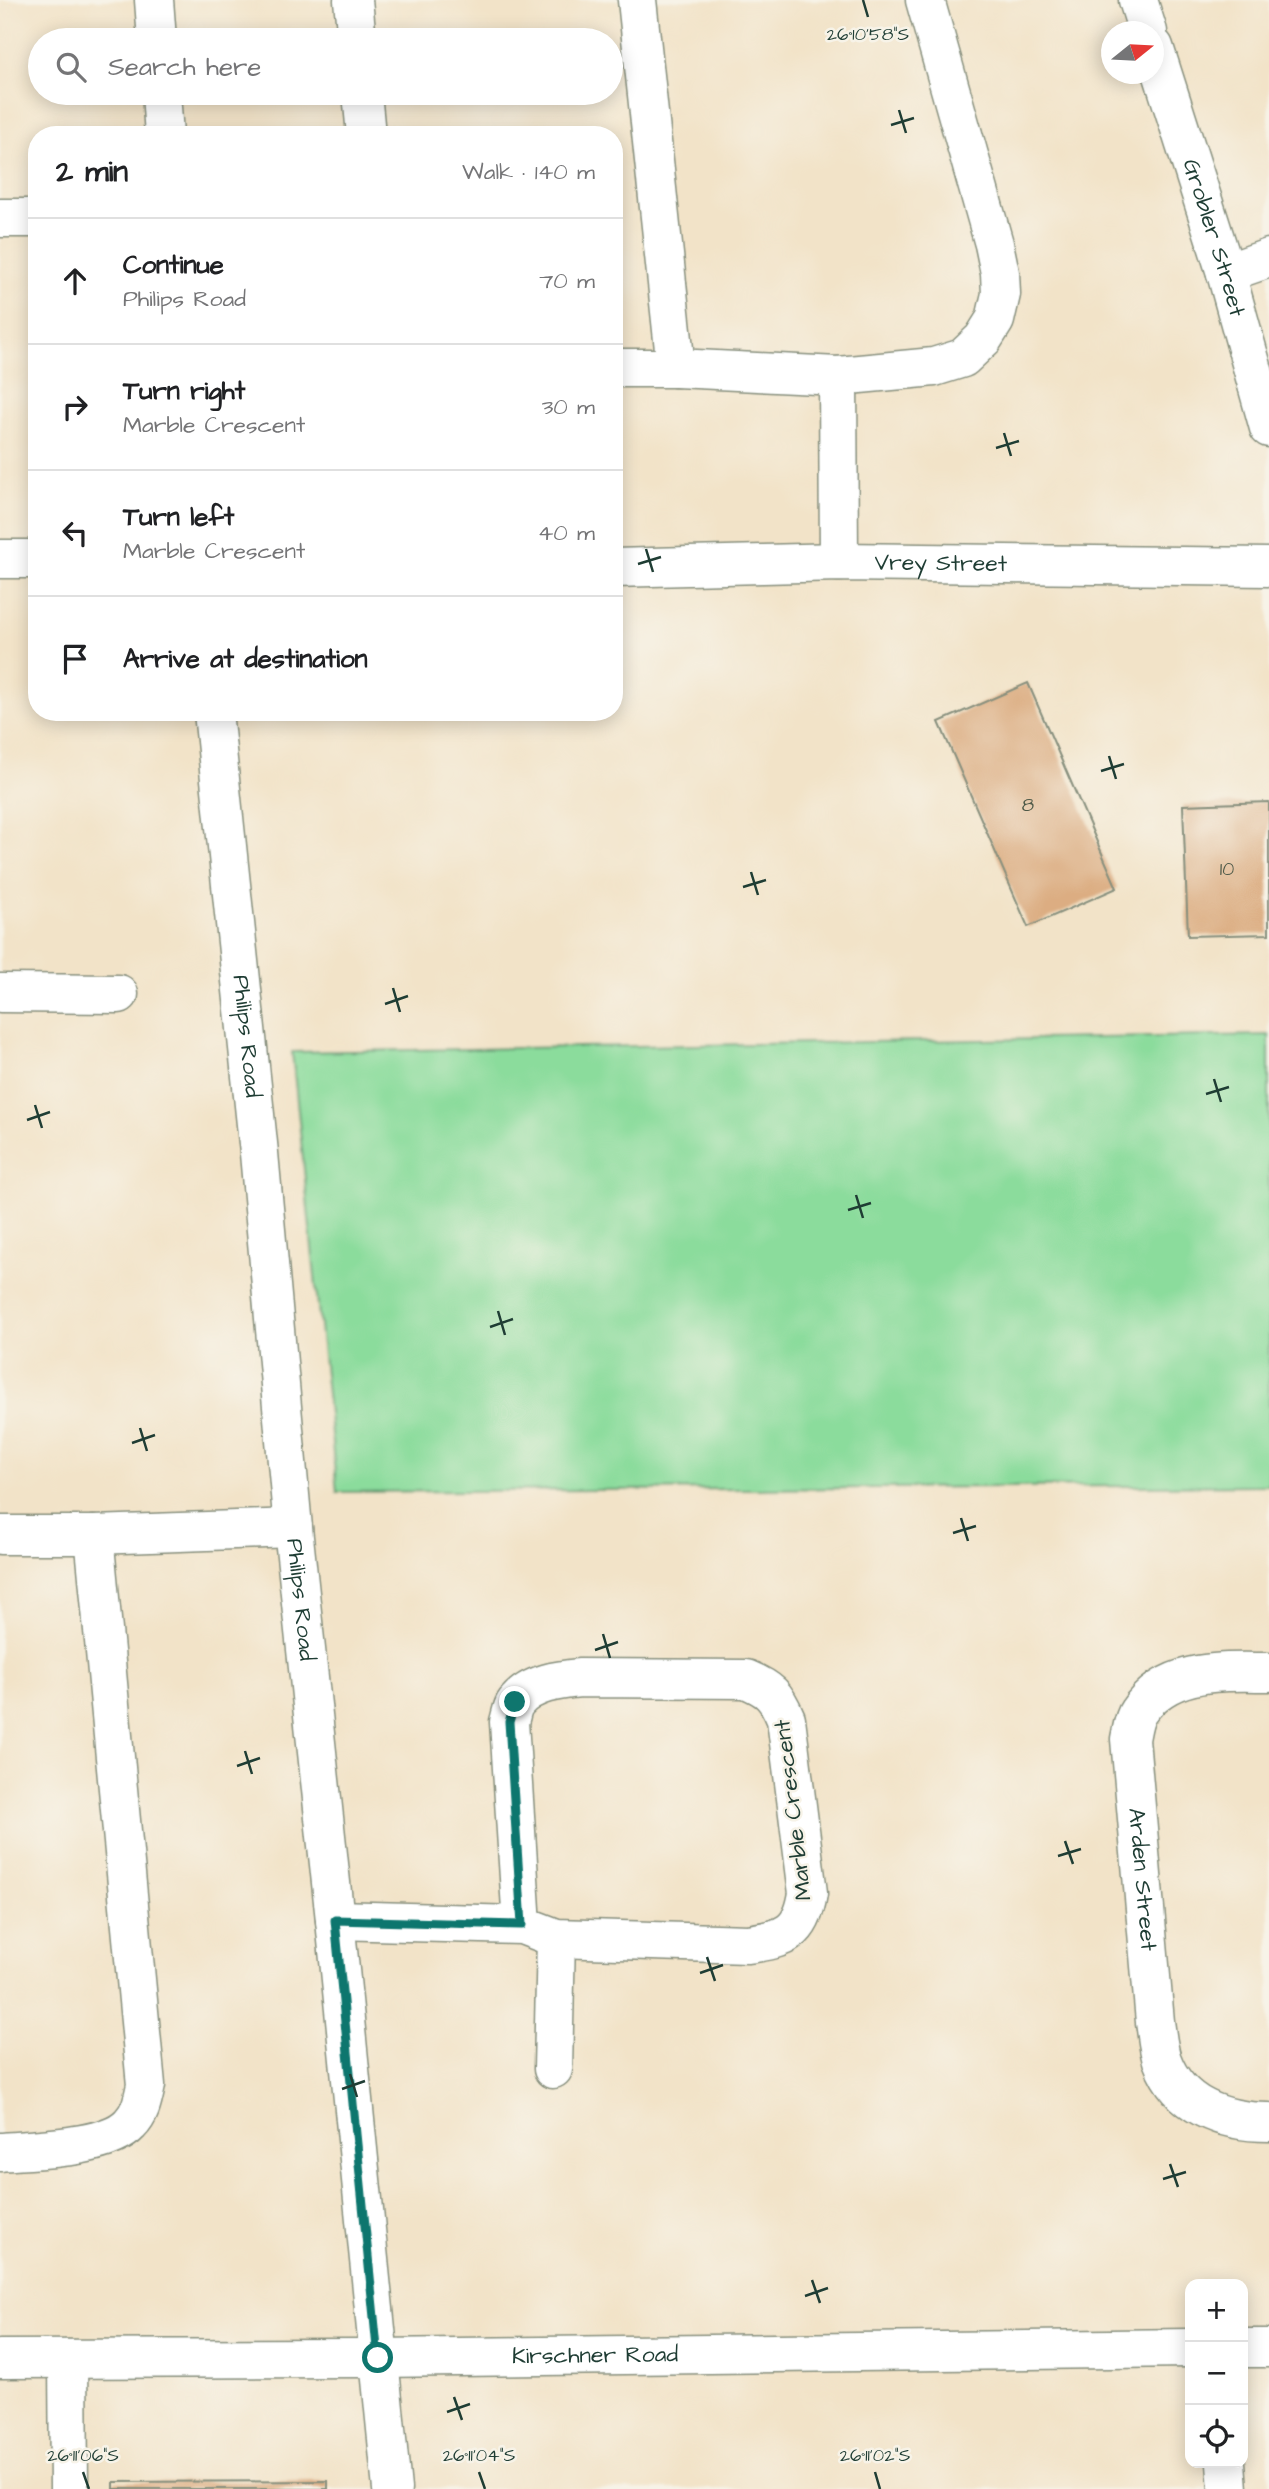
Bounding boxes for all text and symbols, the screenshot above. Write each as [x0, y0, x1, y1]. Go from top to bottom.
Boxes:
north arrow [1101, 21, 1164, 84]
text: 26°10'58"S [827, 22, 909, 47]
search box [28, 28, 623, 105]
icon: search [52, 48, 90, 86]
text: Search here [108, 49, 261, 85]
text: 2 min [56, 151, 128, 193]
street label: Grobler Street [1175, 155, 1254, 321]
text: Walk · 140 m [462, 156, 595, 188]
text: Continue [123, 247, 224, 283]
icon: ahead [56, 262, 94, 300]
text: 70 m [539, 265, 595, 297]
text: Philips Road [123, 283, 246, 315]
text: Turn right [123, 373, 245, 409]
icon: right [56, 388, 94, 426]
text: 30 m [542, 391, 595, 423]
text: Marble Crescent [123, 409, 305, 441]
text: Turn left [123, 499, 234, 535]
icon: left [56, 514, 94, 552]
text: 40 m [538, 517, 595, 549]
text: Marble Crescent [123, 535, 305, 567]
street label: Vrey Street [875, 546, 1008, 580]
icon: arrive [56, 640, 94, 678]
text: Arrive at destination [123, 641, 368, 677]
house number: 8 [1022, 792, 1034, 819]
house number: 10 [1220, 856, 1234, 883]
street label: Philips Road [225, 973, 269, 1099]
street label: Philips Road [278, 1537, 323, 1663]
route end [499, 1686, 530, 1717]
street label: Marble Crescent [766, 1717, 820, 1902]
street label: Arden Street [1120, 1807, 1165, 1953]
map controls [1185, 2279, 1248, 2468]
button: + [1185, 2279, 1248, 2342]
street label: Kirschner Road [512, 2338, 679, 2372]
route start [362, 2342, 393, 2373]
button: − [1185, 2342, 1248, 2405]
button: locate [1185, 2405, 1248, 2468]
text: 26°11'06"S [47, 2443, 119, 2468]
text: 26°11'04"S [443, 2443, 515, 2468]
text: 26°11'02"S [840, 2443, 910, 2468]

